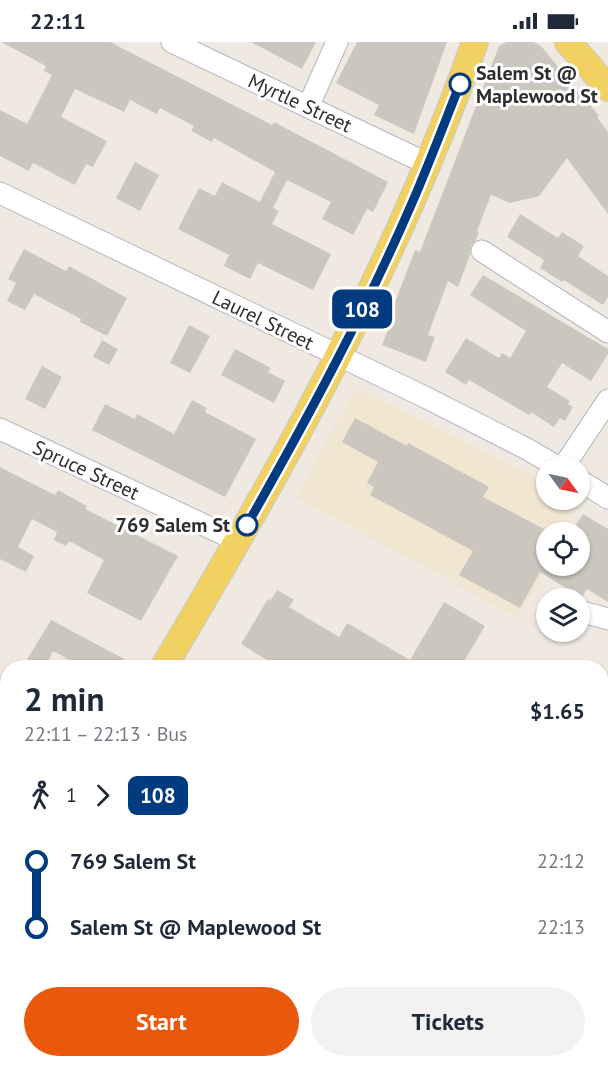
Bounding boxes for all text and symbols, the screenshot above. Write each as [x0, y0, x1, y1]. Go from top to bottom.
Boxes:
text: 22:11 [30, 7, 86, 35]
place label: Salem St @ Maplewood St [476, 60, 598, 109]
street label: Myrtle Street [244, 68, 356, 138]
marker: Salem St @ Maplewood St [449, 73, 471, 95]
street label: Laurel Street [208, 284, 318, 356]
line badge: 108 [328, 290, 397, 328]
text: 108 [344, 296, 380, 323]
street label: Spruce Street [29, 434, 143, 506]
north arrow [536, 456, 590, 510]
map controls [536, 456, 590, 642]
place label: 769 Salem St [116, 512, 230, 538]
marker: 769 Salem St [236, 514, 258, 536]
button: locate [536, 522, 590, 576]
button: layers [536, 588, 590, 642]
text: 2 min [24, 677, 105, 720]
text: $1.65 [530, 697, 585, 725]
text: 22:11 – 22:13 · Bus [24, 721, 188, 747]
icon: walk [24, 779, 57, 812]
icon: forward [86, 779, 119, 812]
text: 1 [66, 782, 77, 808]
text: 108 [140, 782, 176, 809]
text: 769 Salem St [70, 847, 196, 875]
text: 22:12 [537, 848, 585, 874]
text: Salem St @ Maplewood St [70, 913, 321, 941]
text: 22:13 [537, 914, 585, 940]
button: Start [24, 987, 299, 1056]
button: Tickets [311, 987, 585, 1056]

